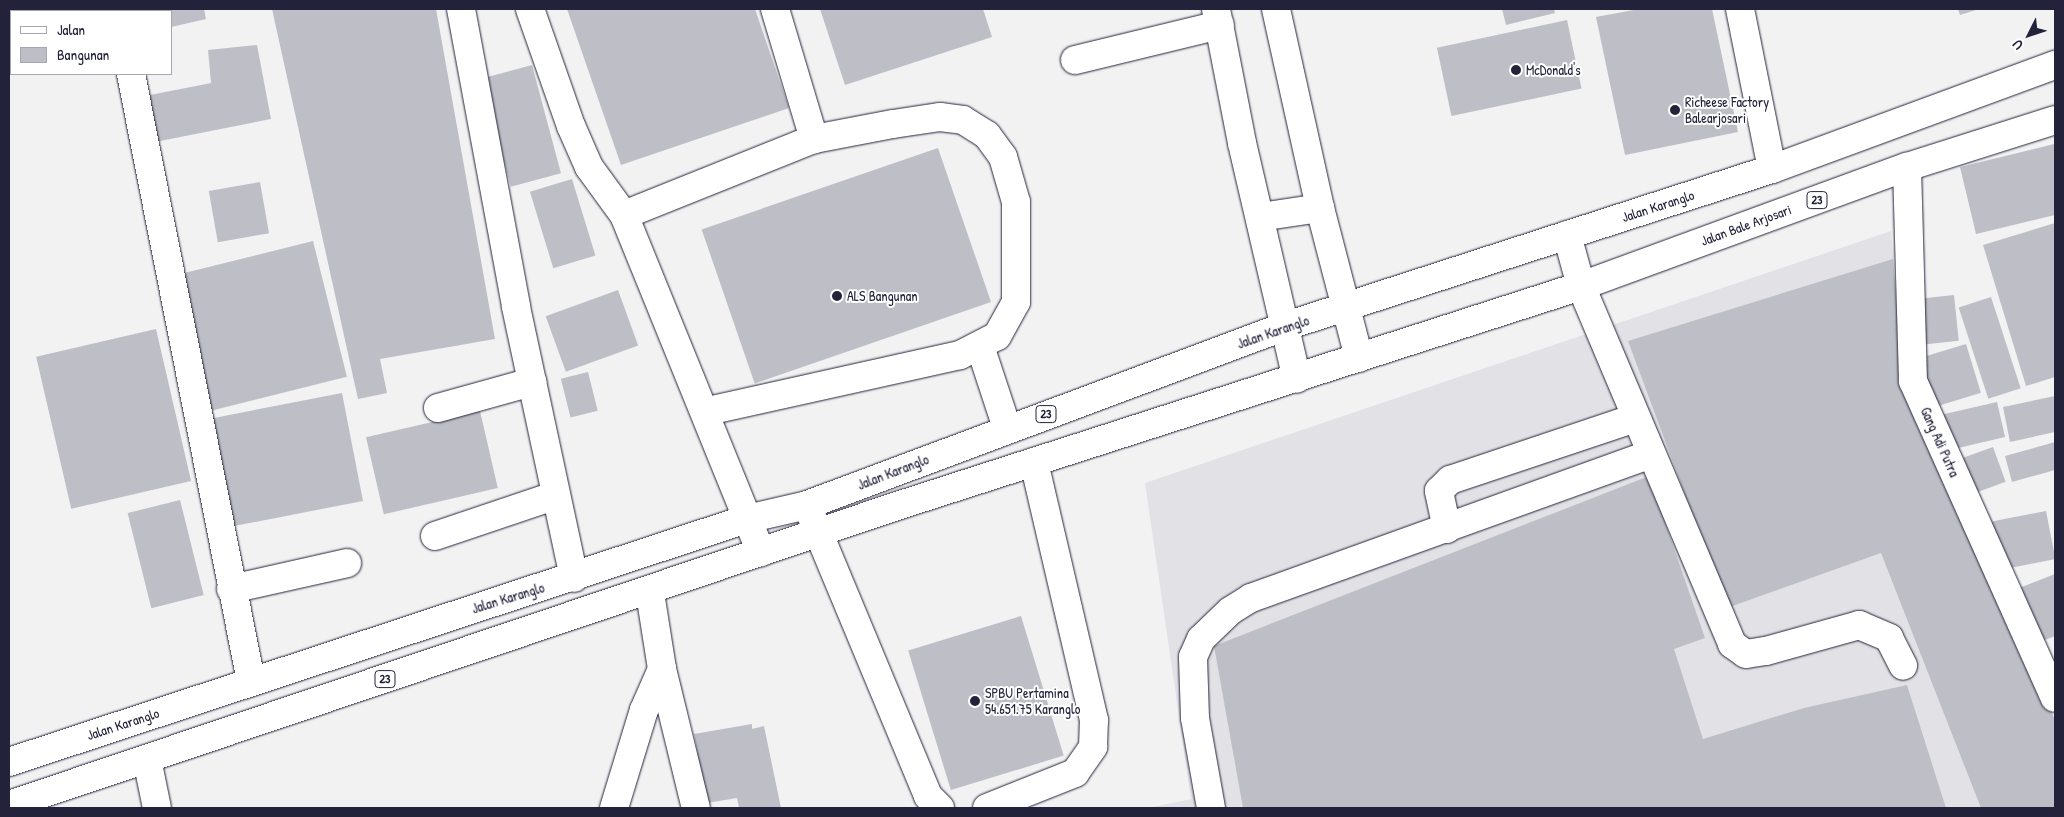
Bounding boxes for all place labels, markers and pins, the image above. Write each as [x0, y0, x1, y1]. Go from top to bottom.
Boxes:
place label: McDonald's [1526, 62, 1581, 78]
marker: McDonald's [1510, 64, 1522, 76]
place label: Richeese Factory Balearjosari [1685, 94, 1769, 126]
marker: Richeese Factory Balearjosari [1669, 104, 1681, 116]
place label: ALS Bangunan [847, 288, 918, 304]
marker: ALS Bangunan [831, 290, 843, 302]
place label: SPBU Pertamina 54.651.75 Karanglo [985, 685, 1080, 718]
marker: SPBU Pertamina 54.651.75 Karanglo [969, 695, 981, 707]

